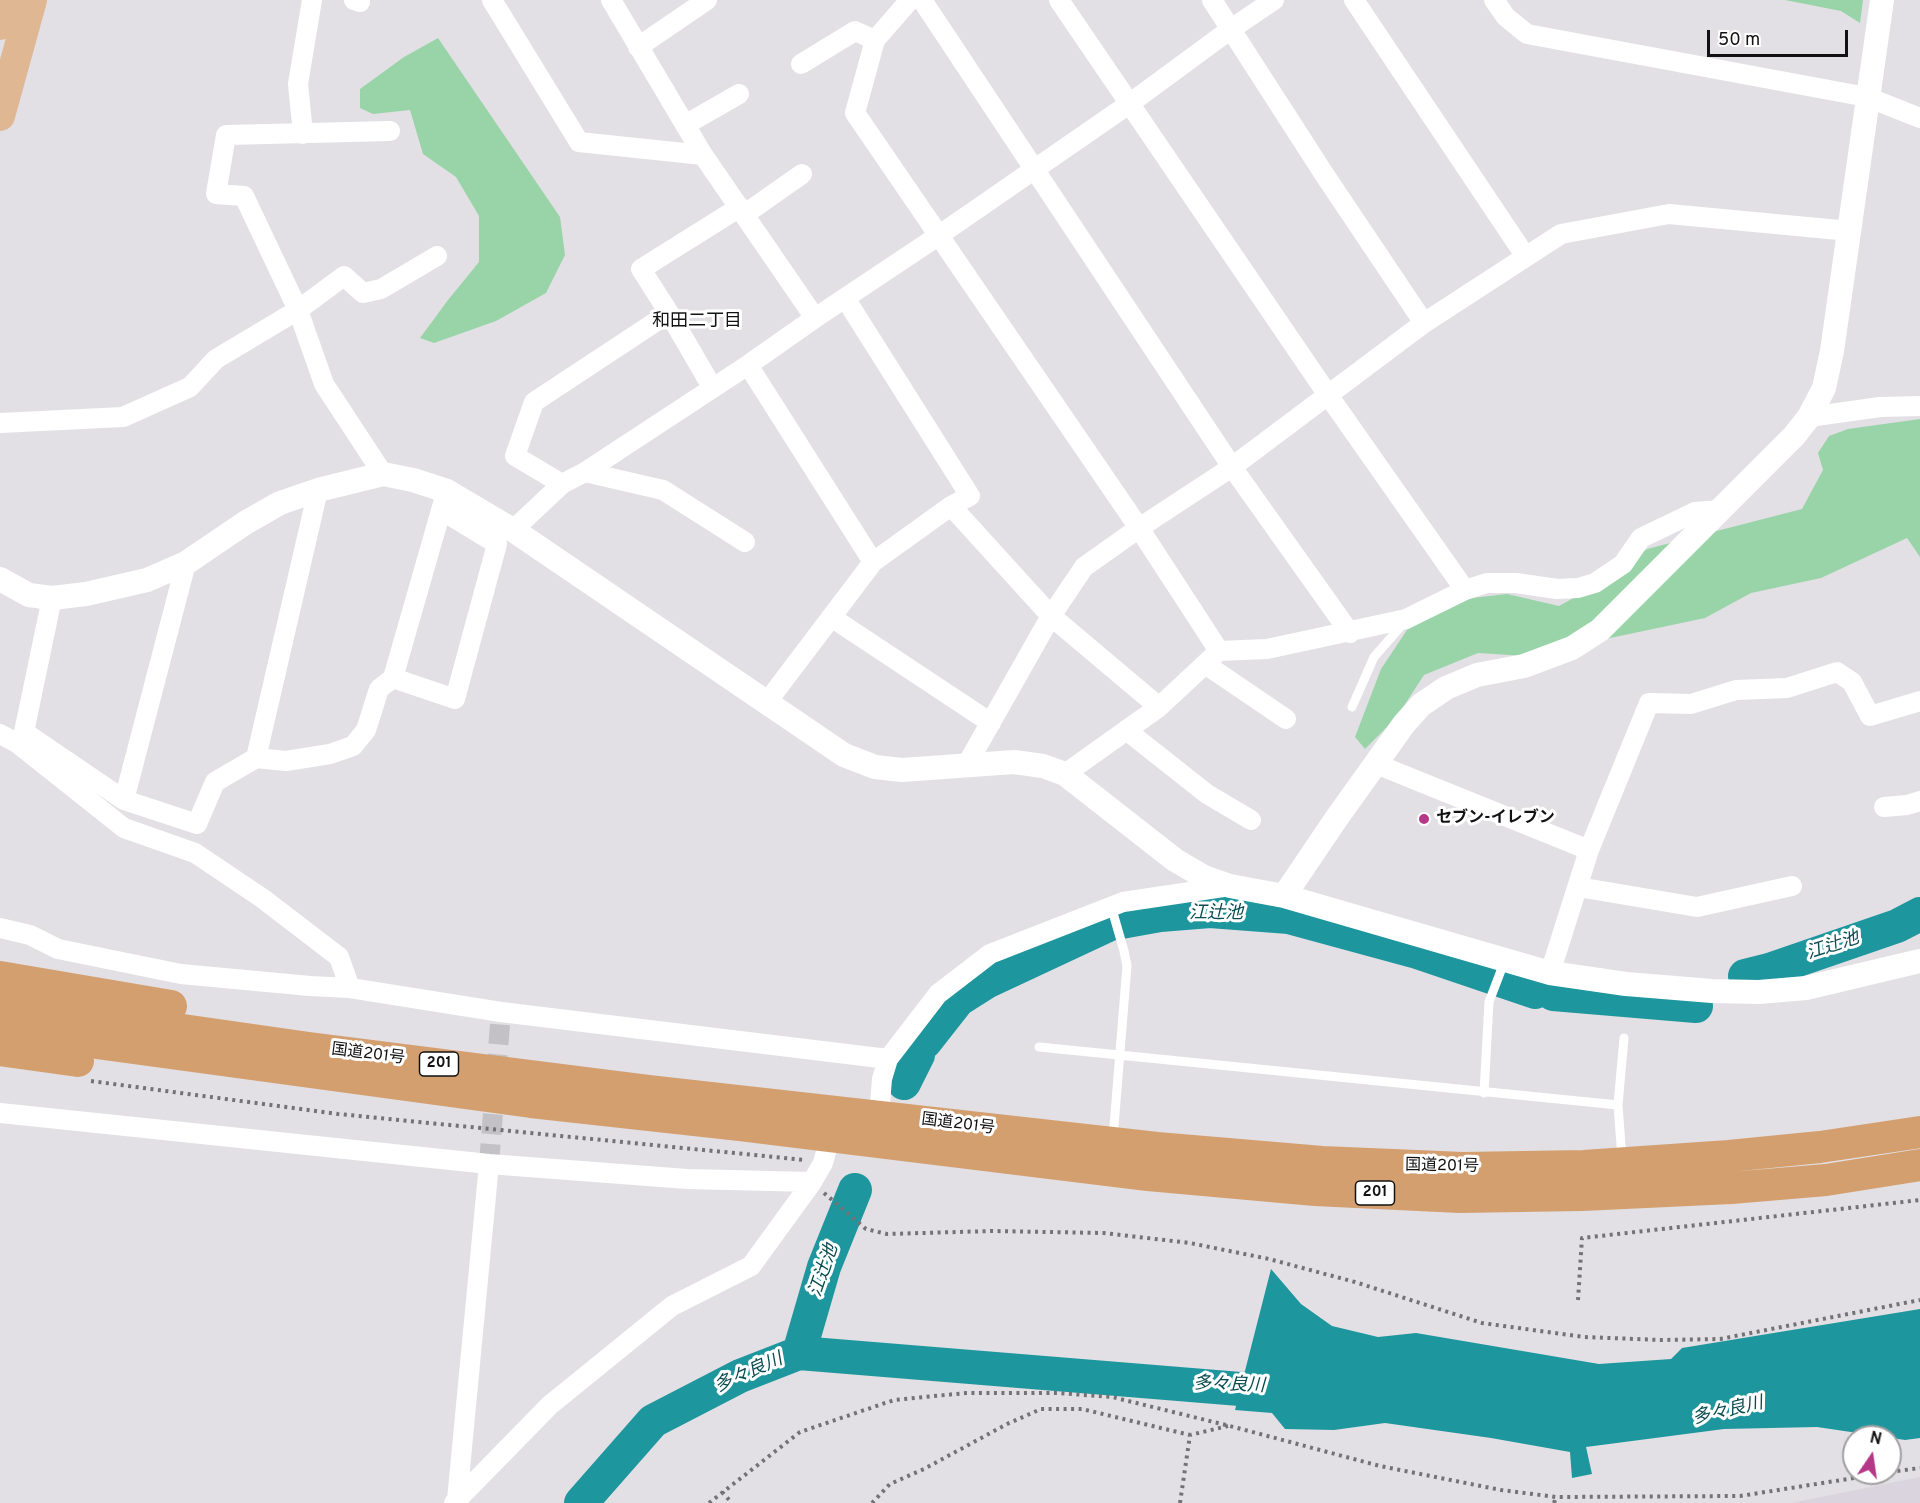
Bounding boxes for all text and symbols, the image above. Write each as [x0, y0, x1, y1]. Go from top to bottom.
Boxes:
scale bar [1710, 18, 1851, 56]
text: 50 m [1718, 29, 1760, 52]
district label: 和田二丁目 [652, 311, 742, 333]
place label: セブン-イレブン [1436, 809, 1555, 829]
marker: セブン-イレブン [1417, 812, 1431, 826]
water label: 江辻池 [1189, 903, 1243, 925]
water label: 江辻池 [1804, 928, 1862, 966]
street label: 国道201号 [330, 1041, 406, 1069]
road number: 201 [420, 1052, 458, 1076]
street label: 国道201号 [920, 1111, 996, 1139]
street label: 国道201号 [1405, 1157, 1479, 1177]
road number: 201 [1356, 1181, 1394, 1205]
water label: 江辻池 [806, 1242, 844, 1300]
water label: 多々良川 [712, 1349, 786, 1399]
water label: 多々良川 [1193, 1374, 1265, 1398]
water label: 多々良川 [1690, 1393, 1766, 1431]
north arrow [1842, 1425, 1902, 1485]
text: N [1868, 1428, 1883, 1450]

